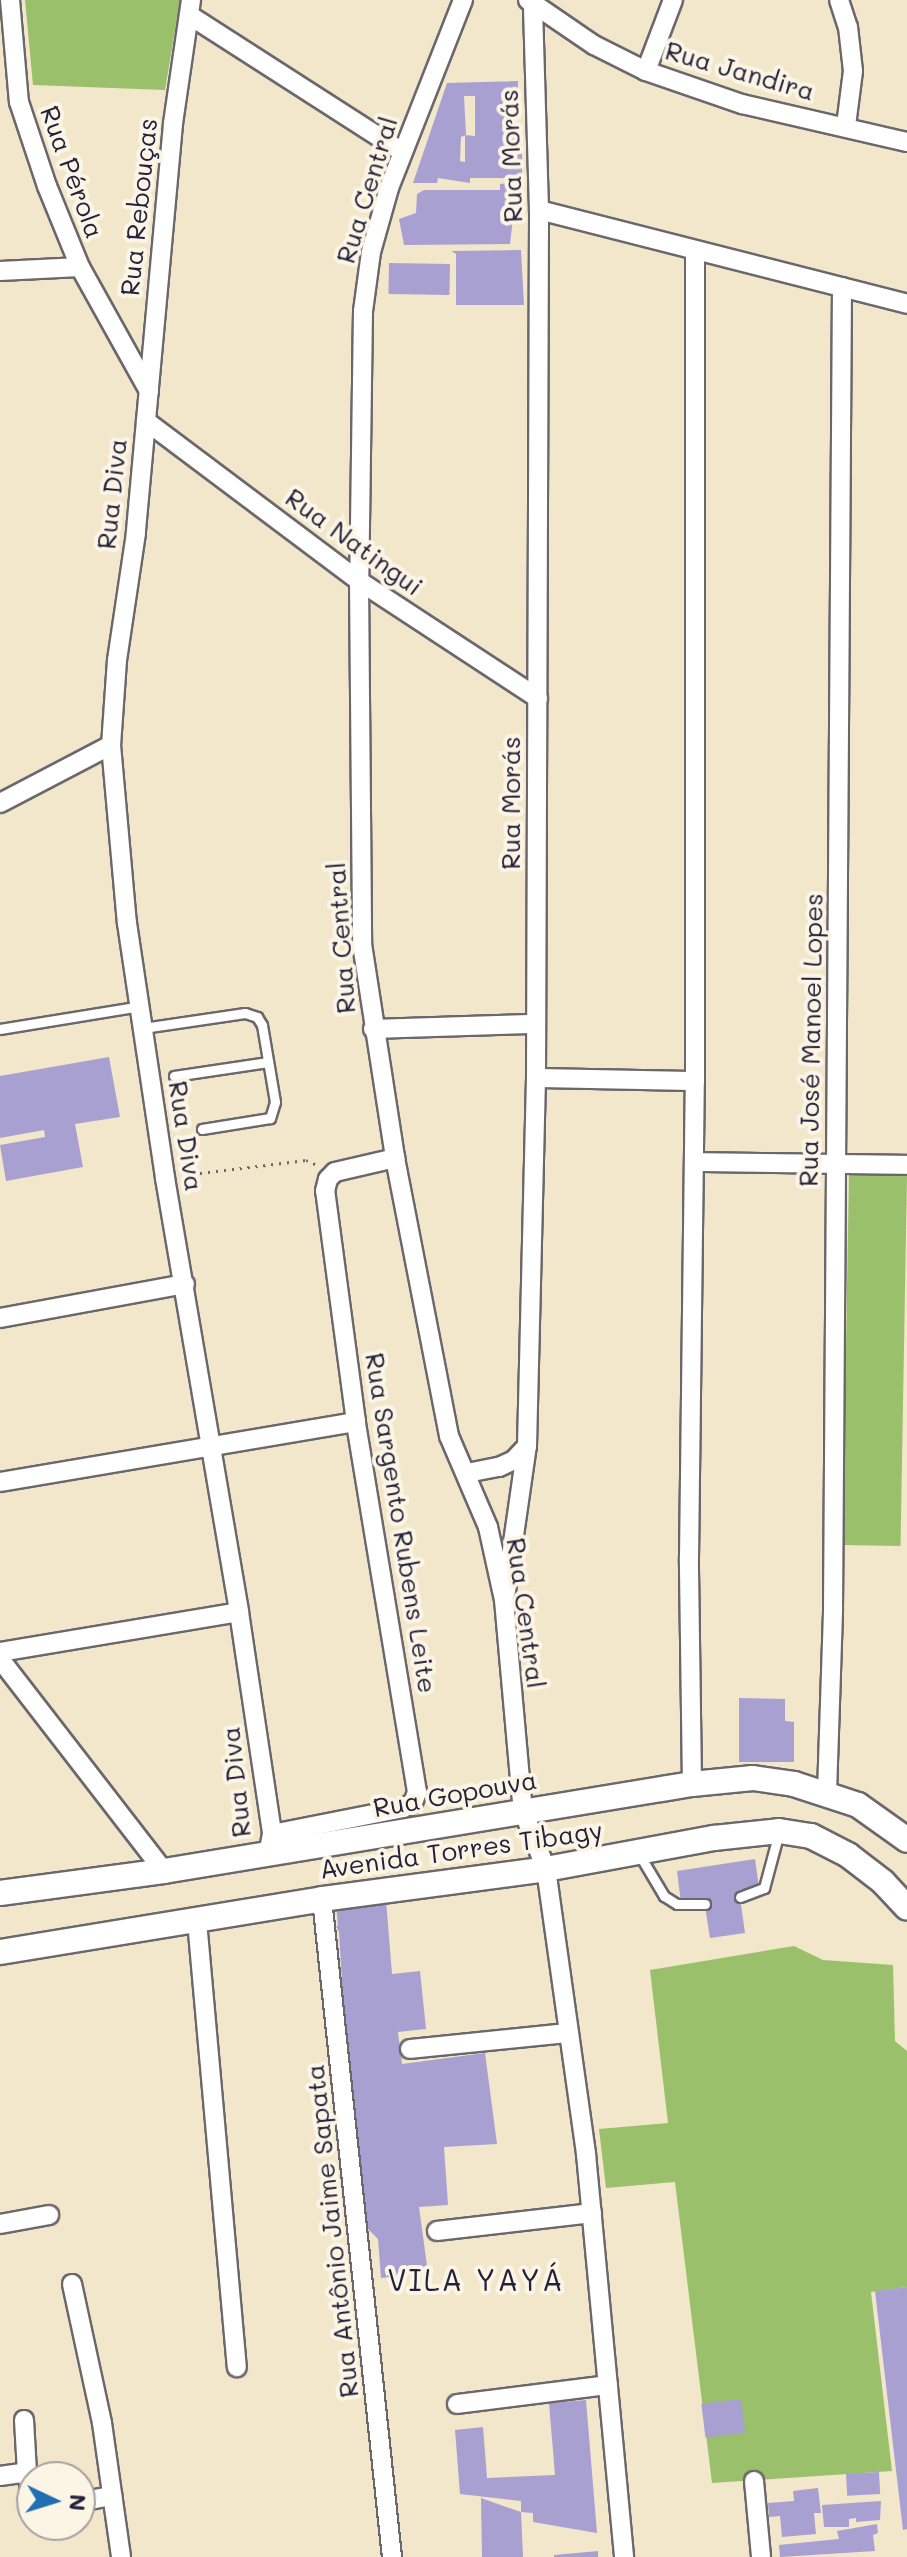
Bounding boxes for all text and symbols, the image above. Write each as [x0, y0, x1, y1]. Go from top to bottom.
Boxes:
street label: Rua Jandira [662, 35, 818, 107]
street label: Rua Morás [493, 89, 529, 223]
street label: Rua Pérola [34, 102, 110, 242]
street label: Rua Central [330, 113, 404, 267]
street label: Rua Rebouças [114, 117, 164, 297]
street label: Rua Diva [91, 437, 133, 551]
street label: Rua Natingui [279, 482, 429, 602]
street label: Rua Morás [495, 736, 527, 870]
street label: Rua Central [320, 861, 362, 1015]
street label: Rua José Manoel Lopes [793, 893, 829, 1187]
street label: Rua Diva [162, 1079, 210, 1193]
street label: Rua Sargento Rubens Leite [359, 1351, 443, 1695]
street label: Rua Central [500, 1536, 552, 1690]
street label: Rua Diva [215, 1725, 257, 1839]
street label: Rua Gopouva [371, 1764, 539, 1824]
street label: Avenida Torres Tibagy [317, 1815, 605, 1885]
street label: Rua Antônio Jaime Sapata [299, 2063, 365, 2399]
district label: VILA YAYÁ [387, 2261, 565, 2297]
north arrow [16, 2461, 96, 2541]
text: N [63, 2493, 93, 2512]

